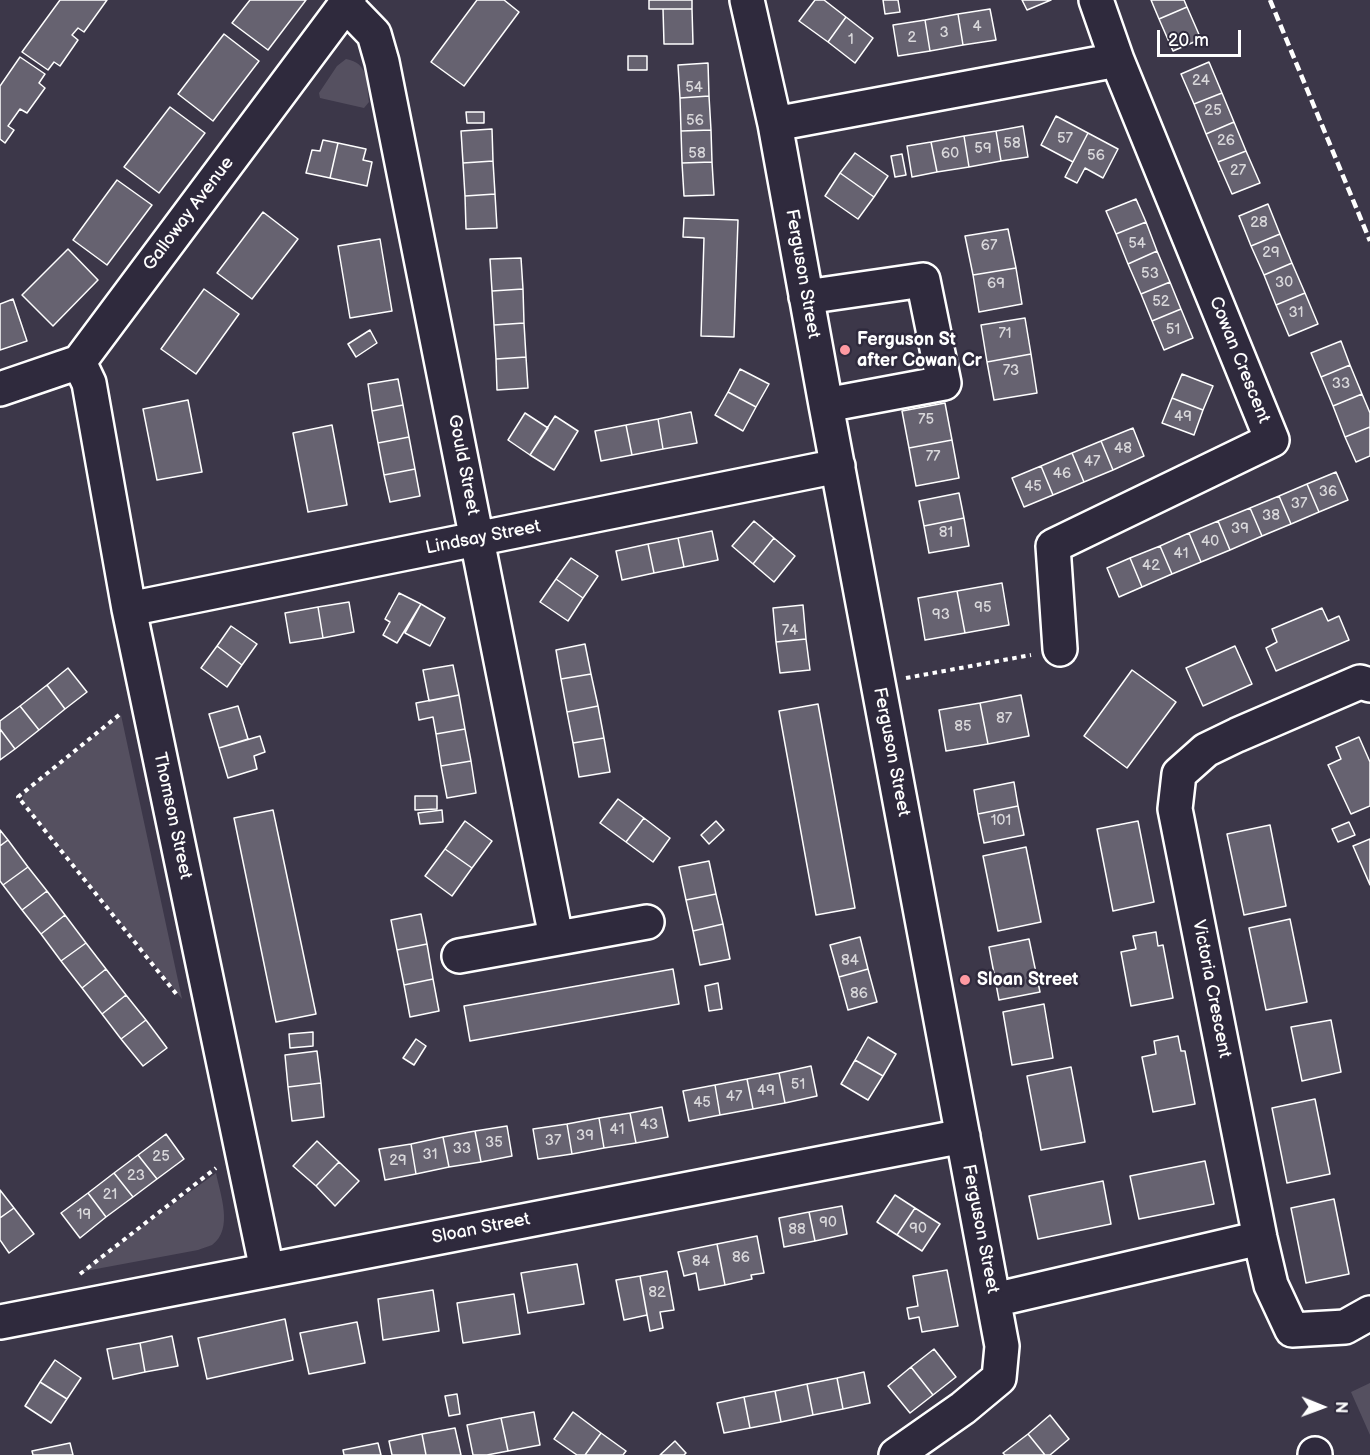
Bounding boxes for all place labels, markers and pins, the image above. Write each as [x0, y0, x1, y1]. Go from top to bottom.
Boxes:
place label: Ferguson St after Cowan Cr [857, 329, 982, 372]
marker: Ferguson St after Cowan Cr [838, 343, 852, 357]
place label: Sloan Street [977, 969, 1078, 991]
marker: Sloan Street [958, 973, 972, 987]

